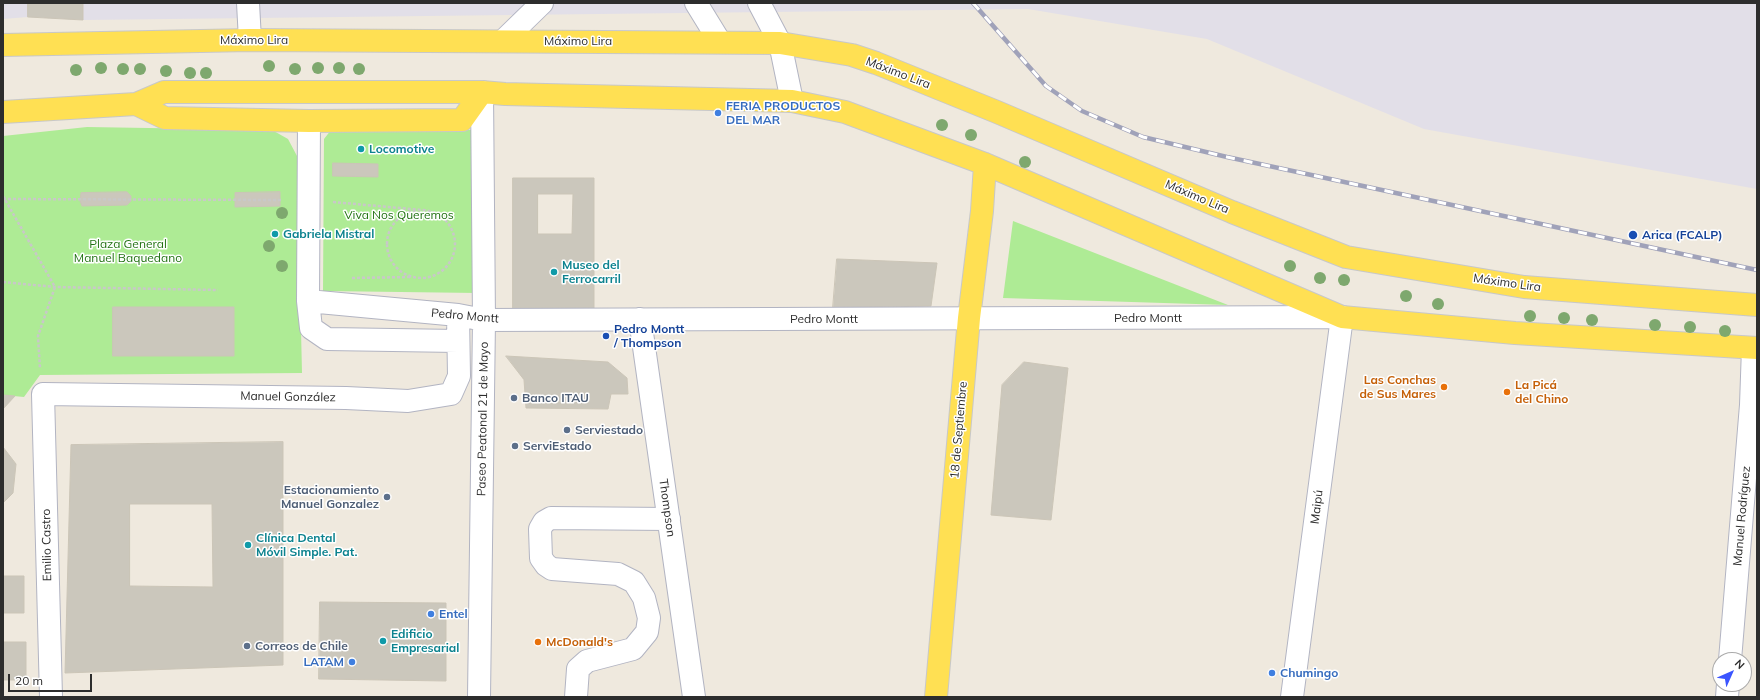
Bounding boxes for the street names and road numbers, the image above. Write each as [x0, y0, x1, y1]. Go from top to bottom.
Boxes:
street label: Máximo Lira [220, 33, 288, 47]
street label: Máximo Lira [544, 34, 612, 48]
street label: Máximo Lira [864, 54, 932, 92]
street label: Máximo Lira [1163, 177, 1231, 217]
street label: Máximo Lira [1472, 271, 1542, 295]
street label: Pedro Montt [431, 306, 499, 326]
street label: Pedro Montt [1114, 311, 1182, 325]
street label: Pedro Montt [790, 312, 858, 326]
street label: Paseo Peatonal 21 de Mayo [474, 342, 492, 496]
street label: 18 de Septiembre [948, 381, 970, 479]
street label: Manuel González [240, 389, 336, 405]
street label: Manuel Rodríguez [1730, 465, 1754, 567]
street label: Thompson [656, 478, 678, 538]
street label: Maipú [1308, 489, 1326, 525]
street label: Emilio Castro [39, 509, 55, 581]

